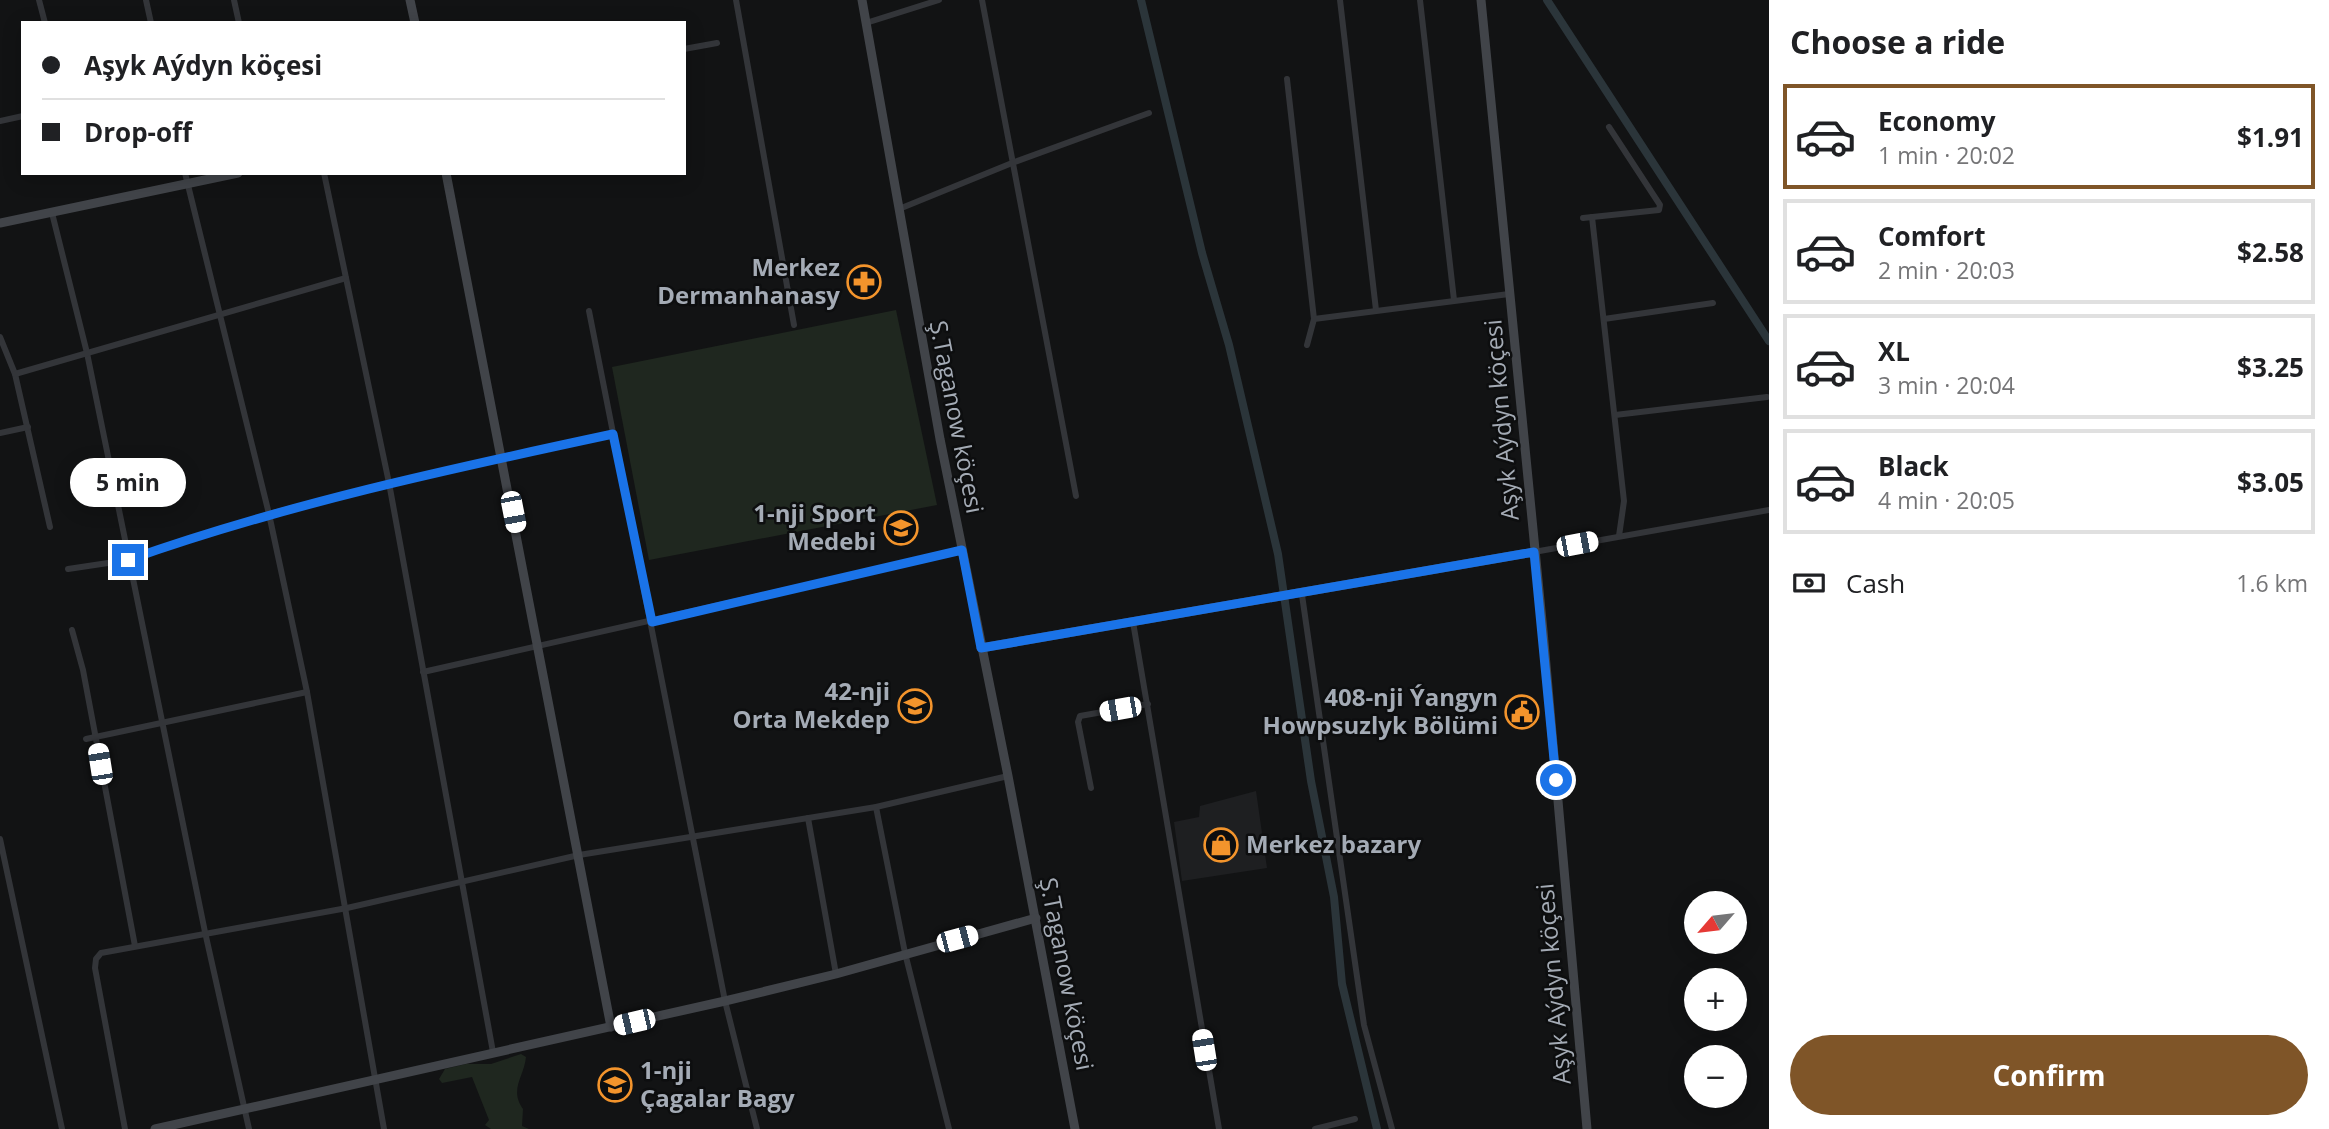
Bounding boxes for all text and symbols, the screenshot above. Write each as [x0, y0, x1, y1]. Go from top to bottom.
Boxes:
text: Choose a ride [1790, 20, 2005, 63]
text: Aşyk Aýdyn köçesi [84, 47, 322, 83]
text: Economy [1878, 103, 1996, 139]
icon: car [1794, 105, 1857, 168]
text: Drop-off [84, 114, 192, 150]
text: $1.91 [2237, 119, 2304, 155]
text: 1 min · 20:02 [1878, 139, 2015, 171]
text: Comfort [1878, 218, 1985, 254]
icon: car [1794, 220, 1857, 283]
text: $2.58 [2237, 234, 2304, 270]
place label: Merkez Dermanhanasy [657, 250, 840, 311]
text: 2 min · 20:03 [1878, 254, 2015, 286]
pharmacy icon: Merkez Dermanhanasy [845, 263, 883, 301]
street label: Ş.Taganow köçesi [923, 317, 992, 516]
street label: Aşyk Aýdyn köçesi [1475, 318, 1526, 522]
text: XL [1878, 333, 1910, 369]
icon: car [1794, 335, 1857, 398]
text: $3.25 [2237, 349, 2304, 385]
text: 3 min · 20:04 [1878, 369, 2015, 401]
text: Black [1878, 448, 1949, 484]
icon: car [1794, 450, 1857, 513]
callout: 5 min [70, 458, 186, 508]
text: $3.05 [2237, 464, 2304, 500]
text: 5 min [96, 466, 160, 498]
text: 4 min · 20:05 [1878, 484, 2015, 516]
car [499, 489, 528, 535]
place label: 1-nji Sport Medebi [753, 496, 876, 557]
school or university icon: 1-nji Sport Medebi [882, 509, 920, 547]
car [1555, 530, 1600, 558]
route end [112, 544, 144, 576]
icon: cash [1790, 564, 1828, 602]
text: Cash [1846, 565, 1905, 601]
text: 1.6 km [2236, 567, 2308, 599]
place label: 42-nji Orta Mekdep [733, 674, 890, 735]
place label: 408-nji Ýangyn Howpsuzlyk Bölümi [1263, 680, 1498, 741]
school or university icon: 42-nji Orta Mekdep [896, 687, 934, 725]
public building icon: 408-nji Ýangyn Howpsuzlyk Bölümi [1503, 693, 1541, 731]
car [1098, 695, 1143, 723]
car [87, 742, 114, 786]
route start [1540, 764, 1572, 796]
shop icon: Merkez bazary [1202, 826, 1240, 864]
place label: Merkez bazary [1246, 827, 1421, 860]
street label: Ş.Taganow köçesi [1033, 874, 1102, 1073]
street label: Aşyk Aýdyn köçesi [1527, 882, 1578, 1086]
north arrow [1684, 891, 1746, 954]
map controls [1684, 891, 1747, 1108]
car [934, 923, 981, 955]
button: + [1684, 968, 1747, 1031]
car [612, 1007, 657, 1037]
car [1191, 1028, 1218, 1072]
button: Confirm [1790, 1035, 2308, 1115]
button: − [1684, 1045, 1747, 1108]
place label: 1-nji Çagalar Bagy [640, 1053, 795, 1114]
school or university icon: 1-nji Çagalar Bagy [596, 1066, 634, 1104]

